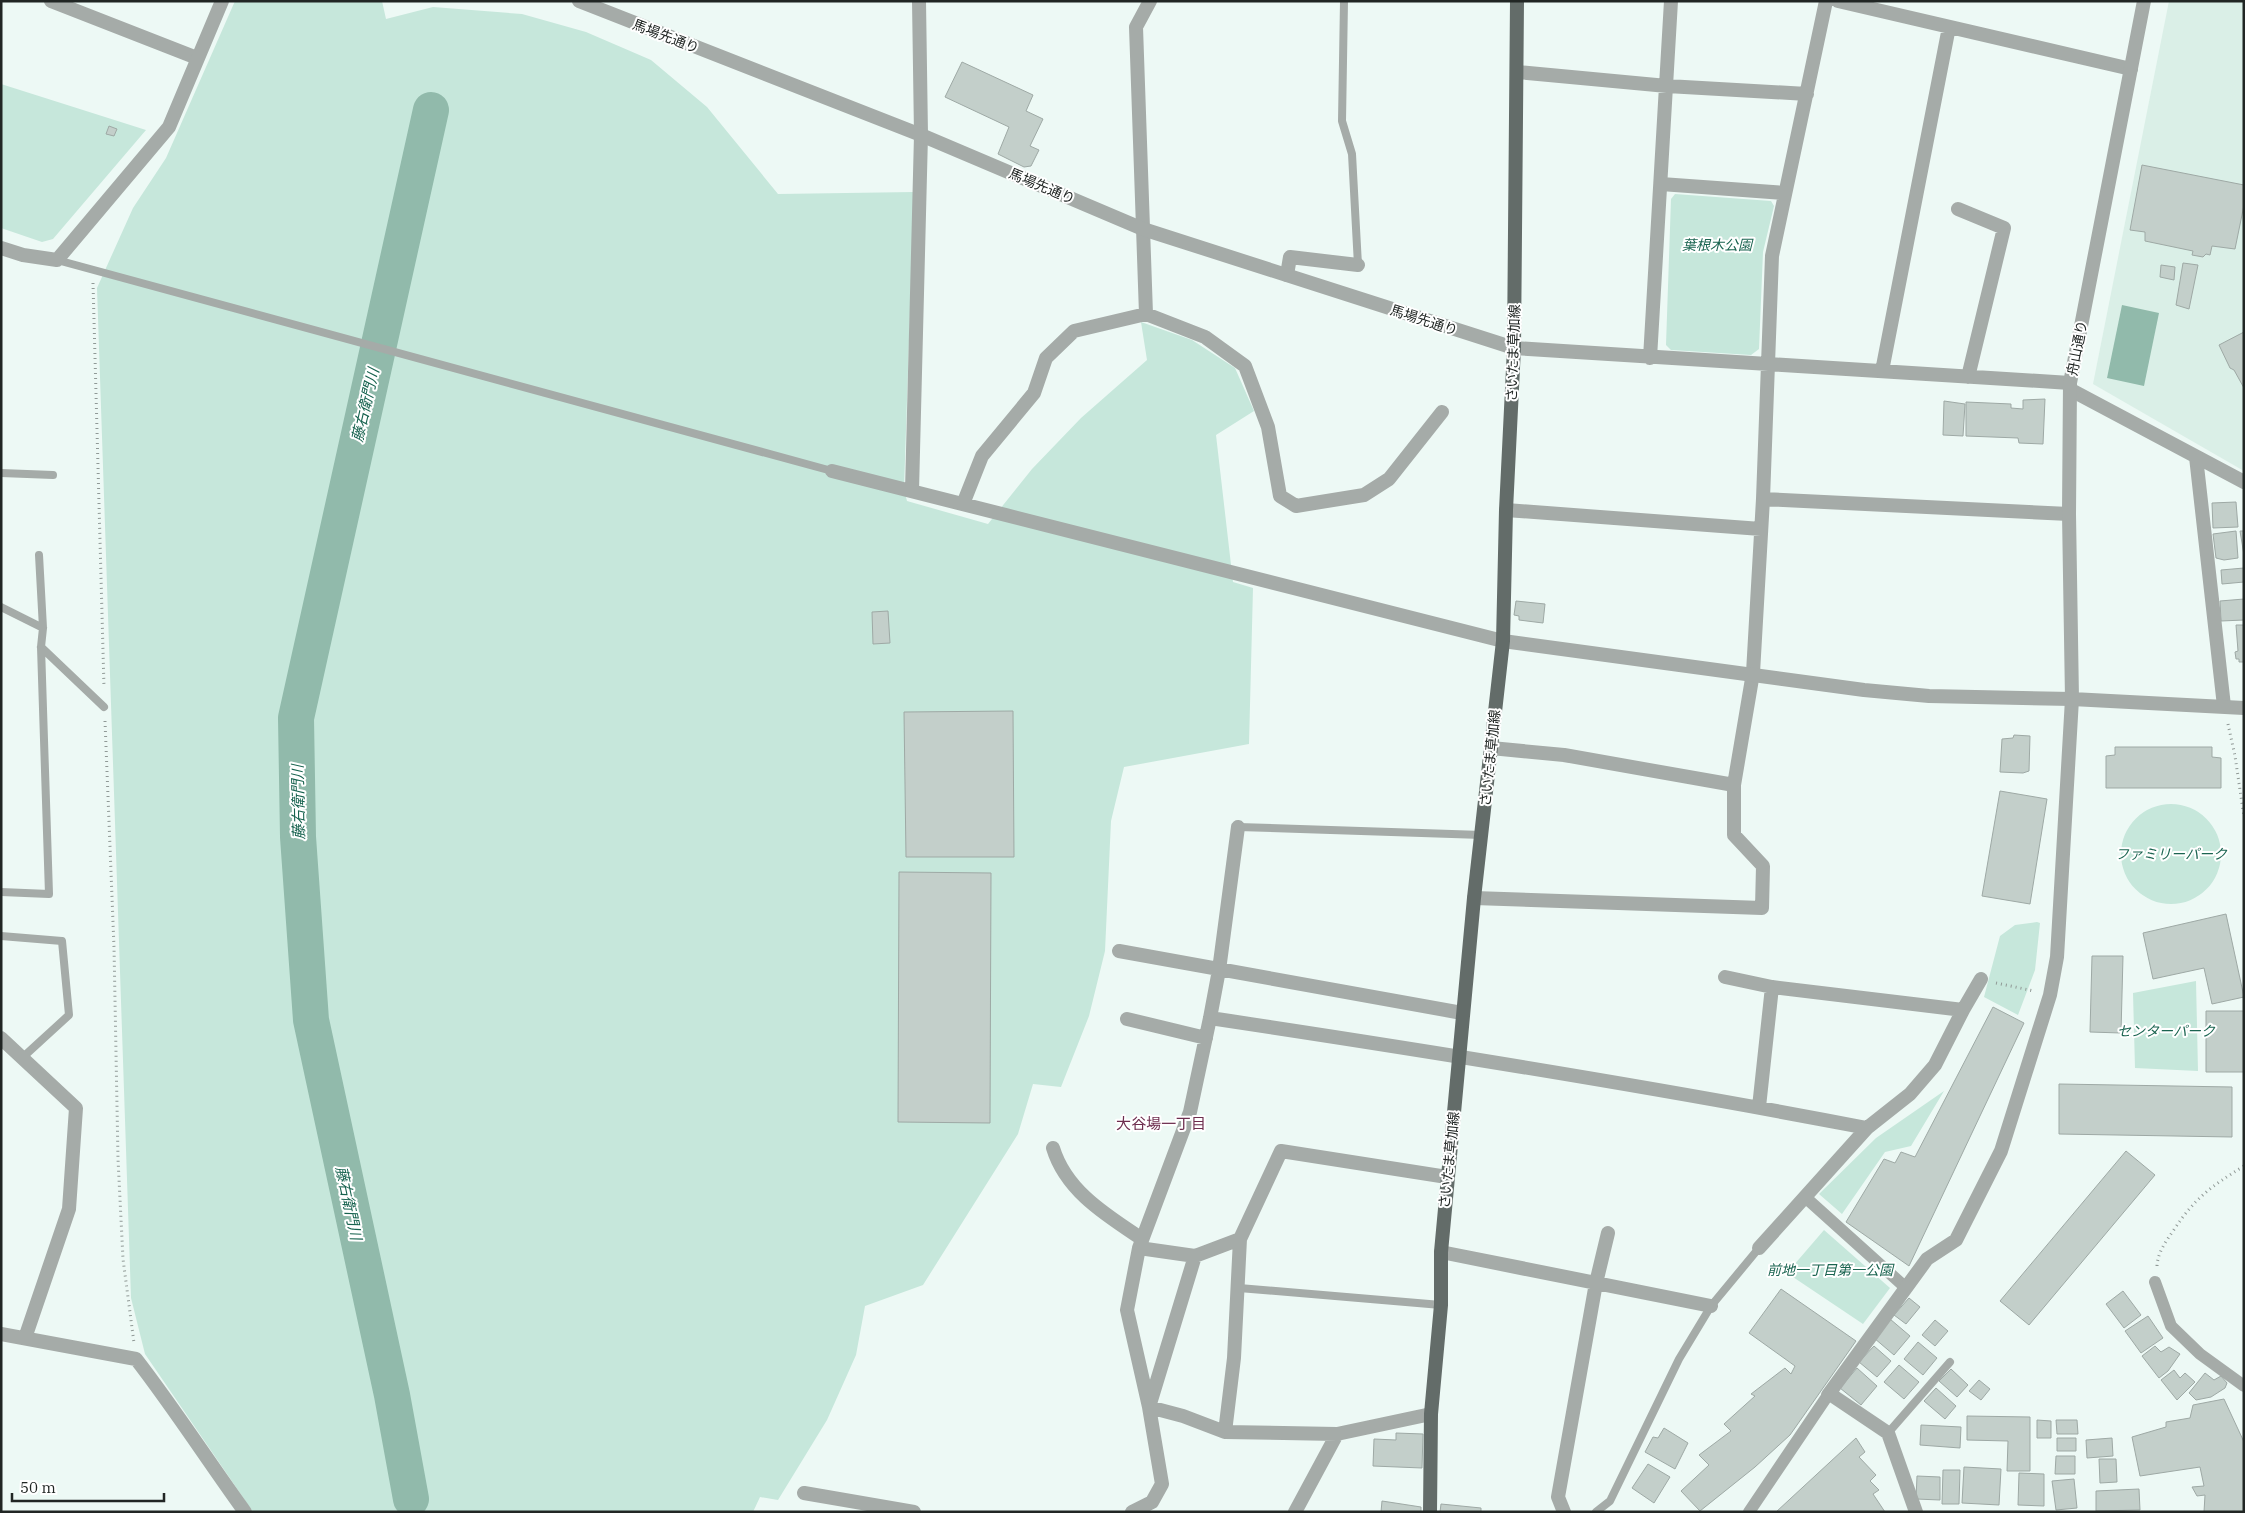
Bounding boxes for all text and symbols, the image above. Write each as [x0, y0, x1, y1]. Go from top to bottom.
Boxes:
street label: 馬場先通り [630, 15, 702, 57]
street label: 馬場先通り [1006, 164, 1078, 208]
park label: 葉根木公園 [1682, 236, 1754, 254]
street label: 馬場先通り [1388, 301, 1460, 339]
street label: さいたま草加線 [1502, 304, 1524, 402]
street label: 舟山通り [2063, 319, 2091, 377]
water label: 藤右衛門川 [347, 364, 383, 444]
street label: さいたま草加線 [1476, 709, 1504, 807]
water label: 藤右衛門川 [288, 762, 308, 840]
park label: ファミリーパーク [2115, 845, 2228, 863]
park label: センターパーク [2117, 1022, 2216, 1040]
street label: さいたま草加線 [1435, 1111, 1463, 1209]
district label: 大谷場一丁目 [1116, 1114, 1206, 1133]
water label: 藤右衛門川 [332, 1164, 367, 1244]
park label: 前地一丁目第一公園 [1767, 1261, 1895, 1279]
scale bar [12, 1470, 165, 1502]
text: 50 m [20, 1478, 56, 1497]

